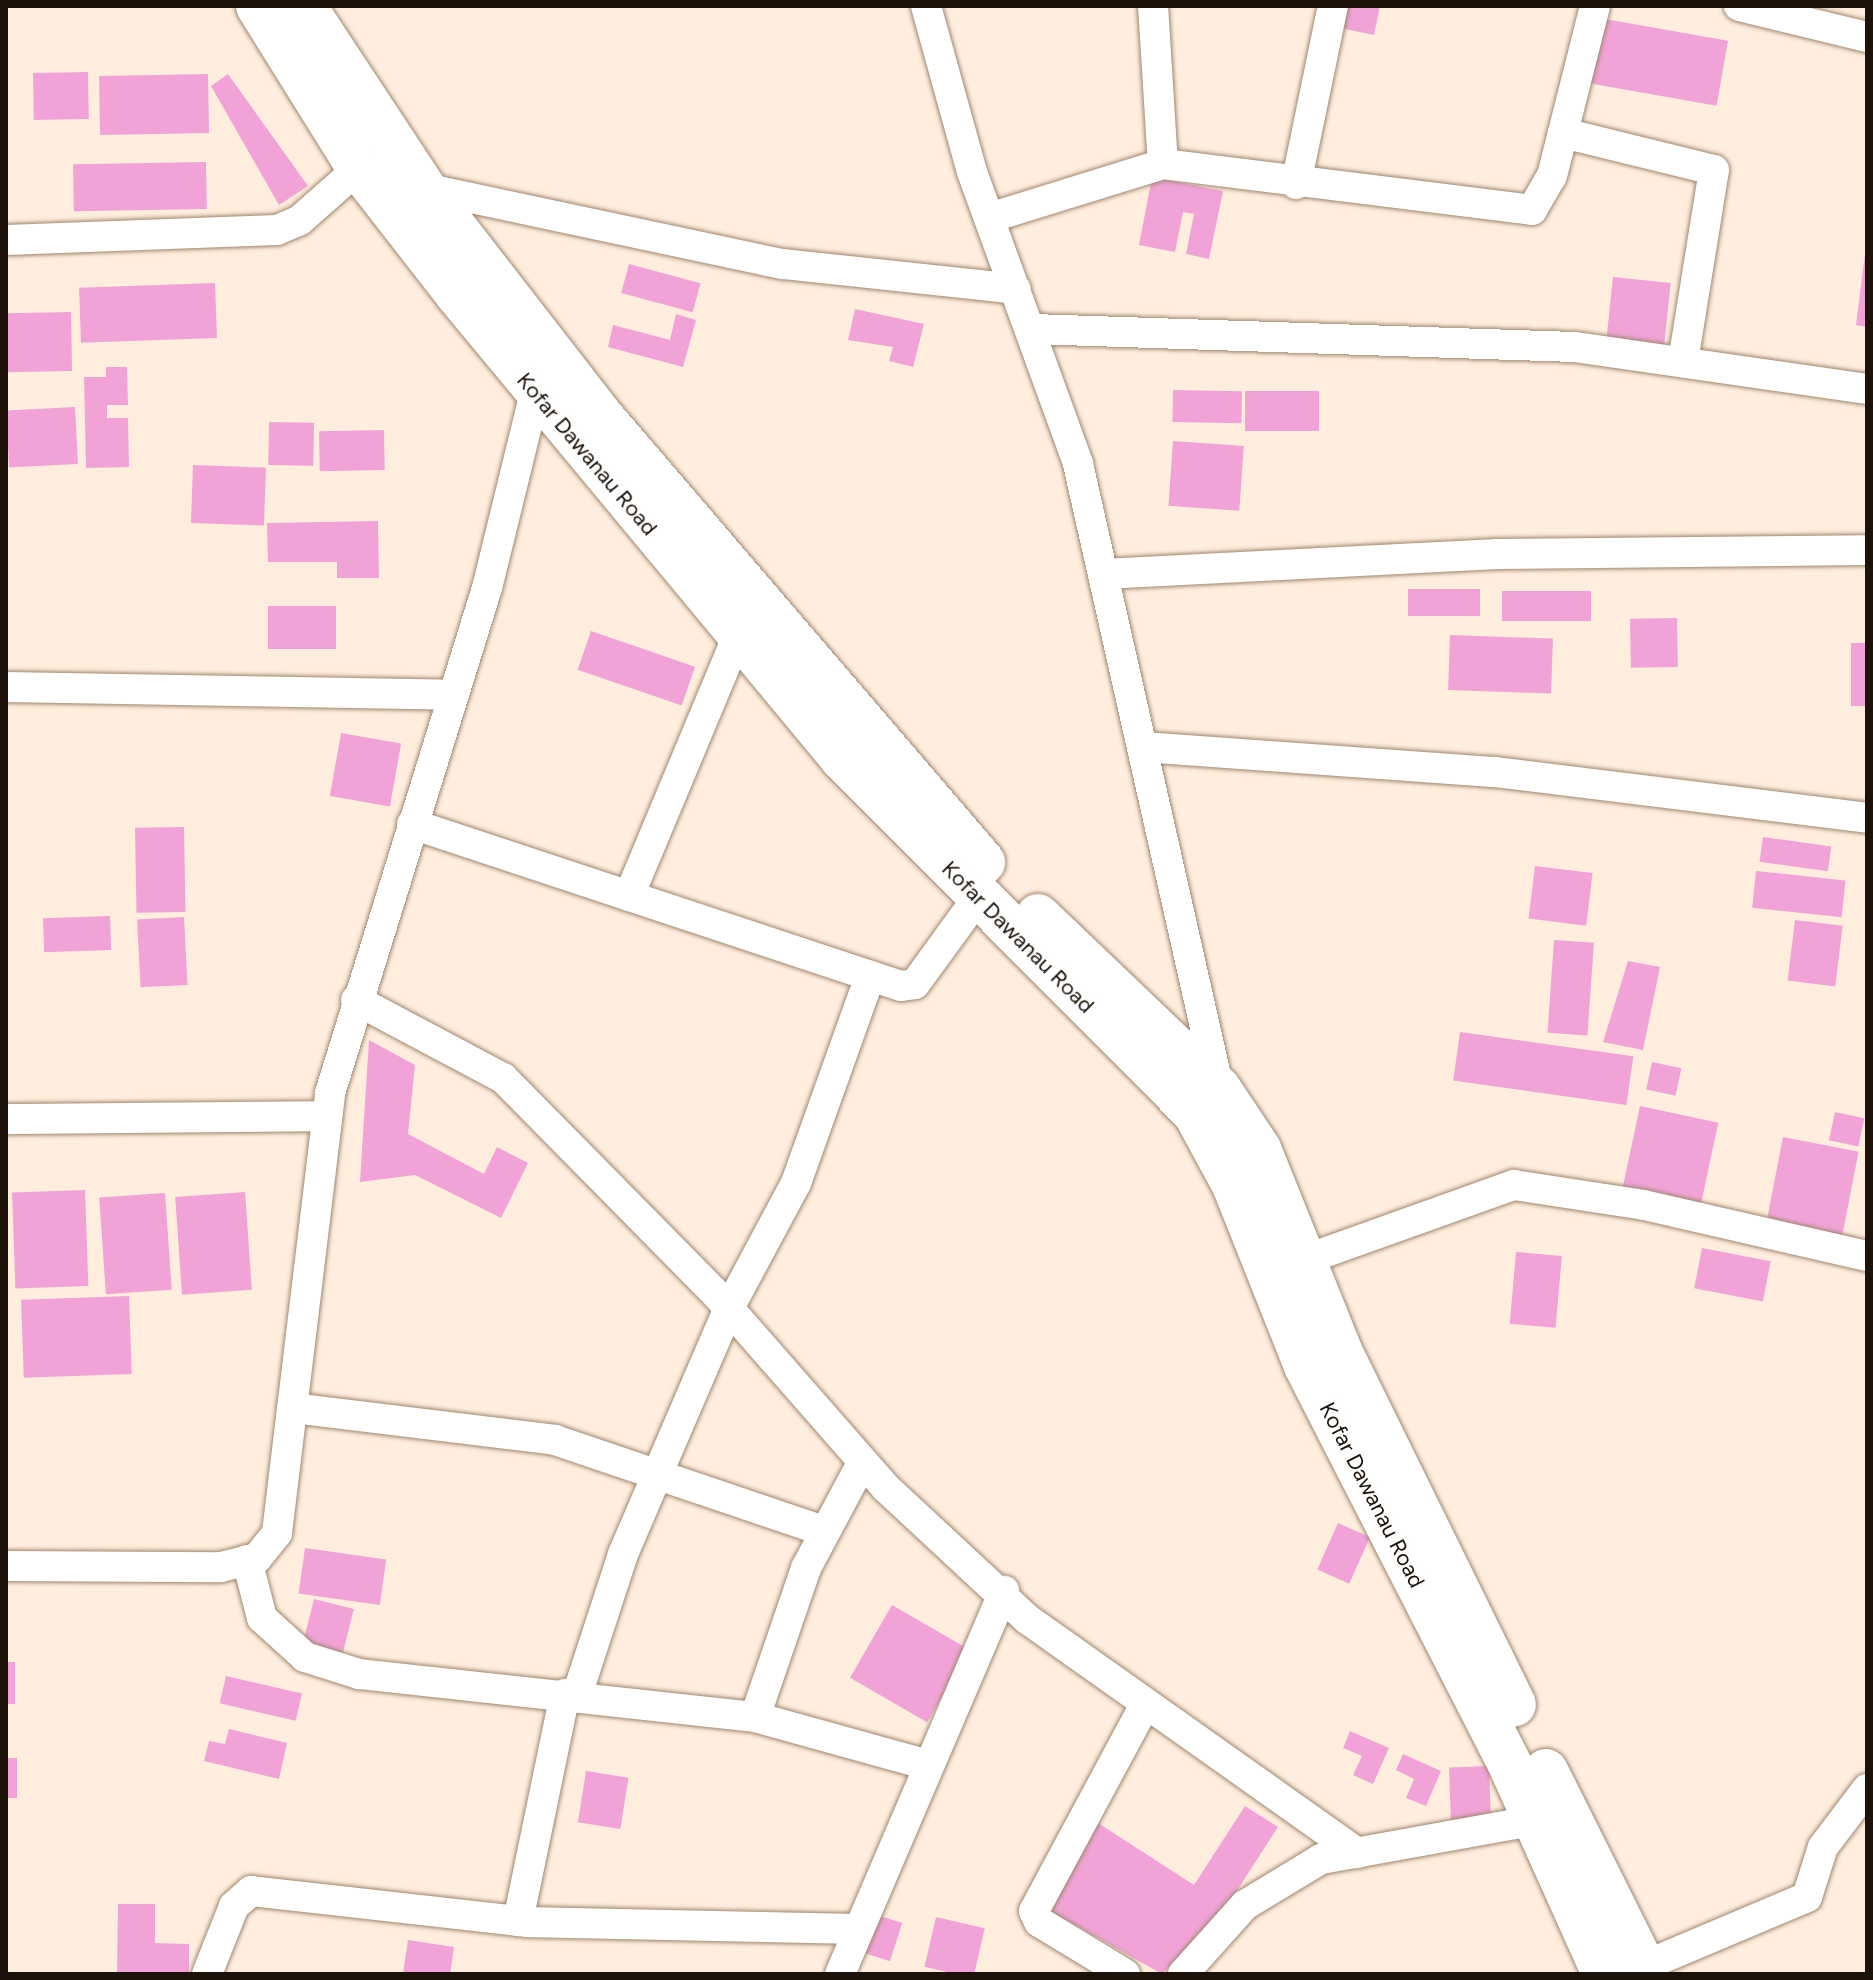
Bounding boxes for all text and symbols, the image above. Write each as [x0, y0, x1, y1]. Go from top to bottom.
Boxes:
street label: Kofar Dawanau Road [511, 367, 663, 541]
street label: Kofar Dawanau Road [936, 855, 1100, 1019]
street label: Kofar Dawanau Road [1314, 1398, 1430, 1592]

